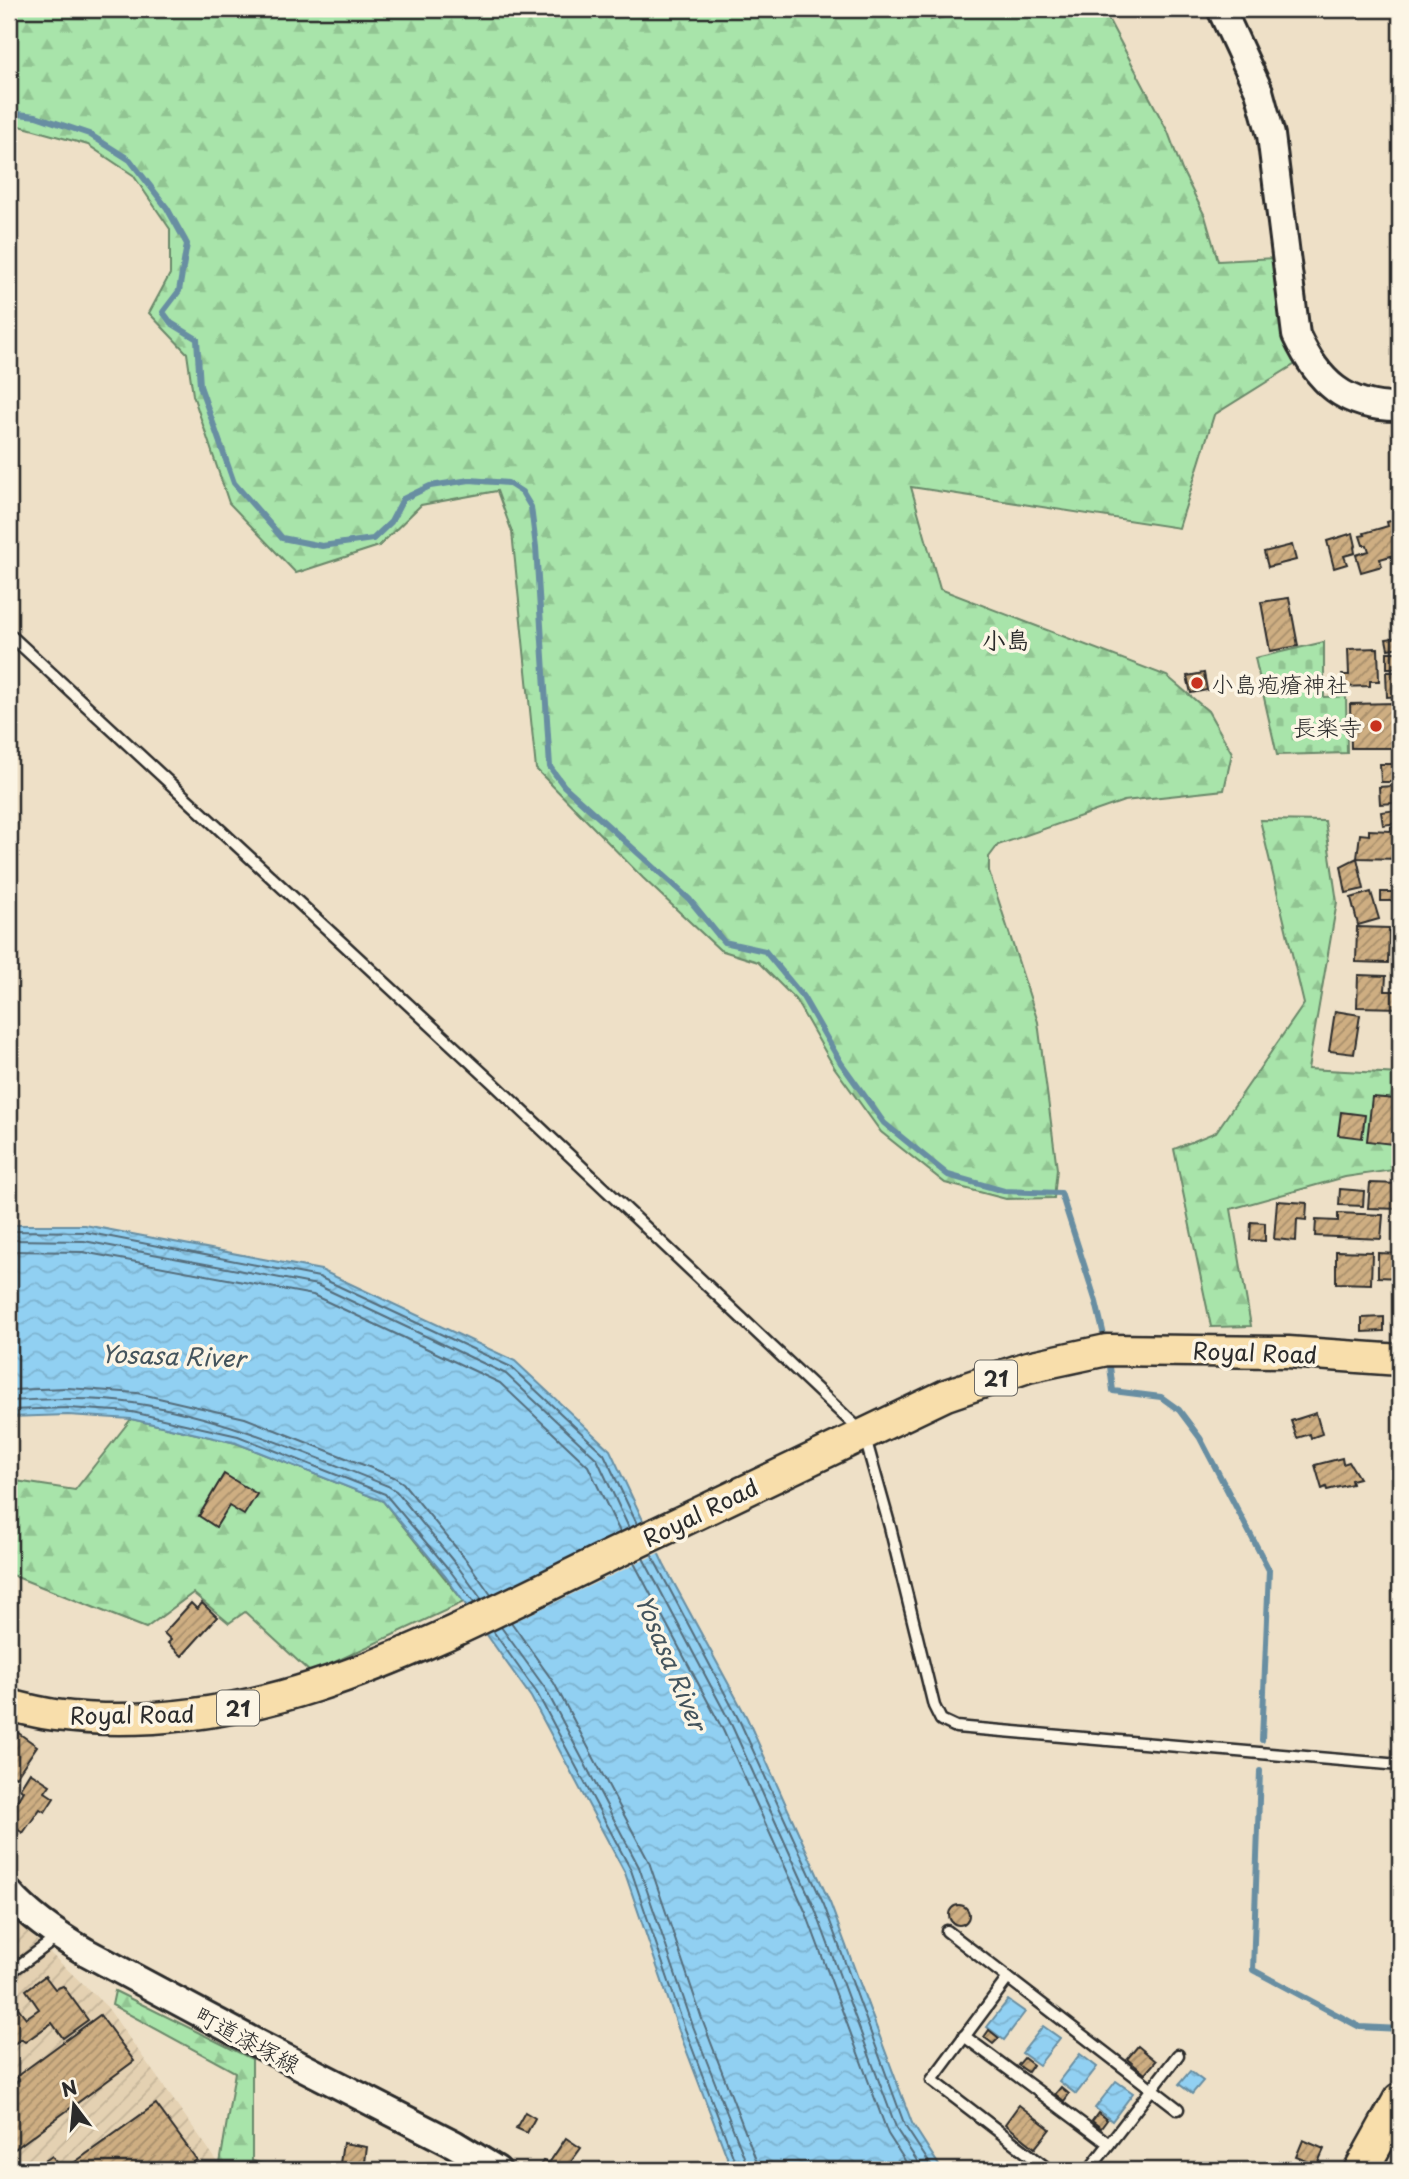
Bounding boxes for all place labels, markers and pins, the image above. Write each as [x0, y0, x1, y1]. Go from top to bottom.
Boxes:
place label: 小島疱瘡神社 [1211, 666, 1349, 701]
marker: 小島疱瘡神社 [1189, 675, 1205, 691]
place label: 長楽寺 [1293, 709, 1362, 744]
marker: 長楽寺 [1368, 718, 1384, 734]

